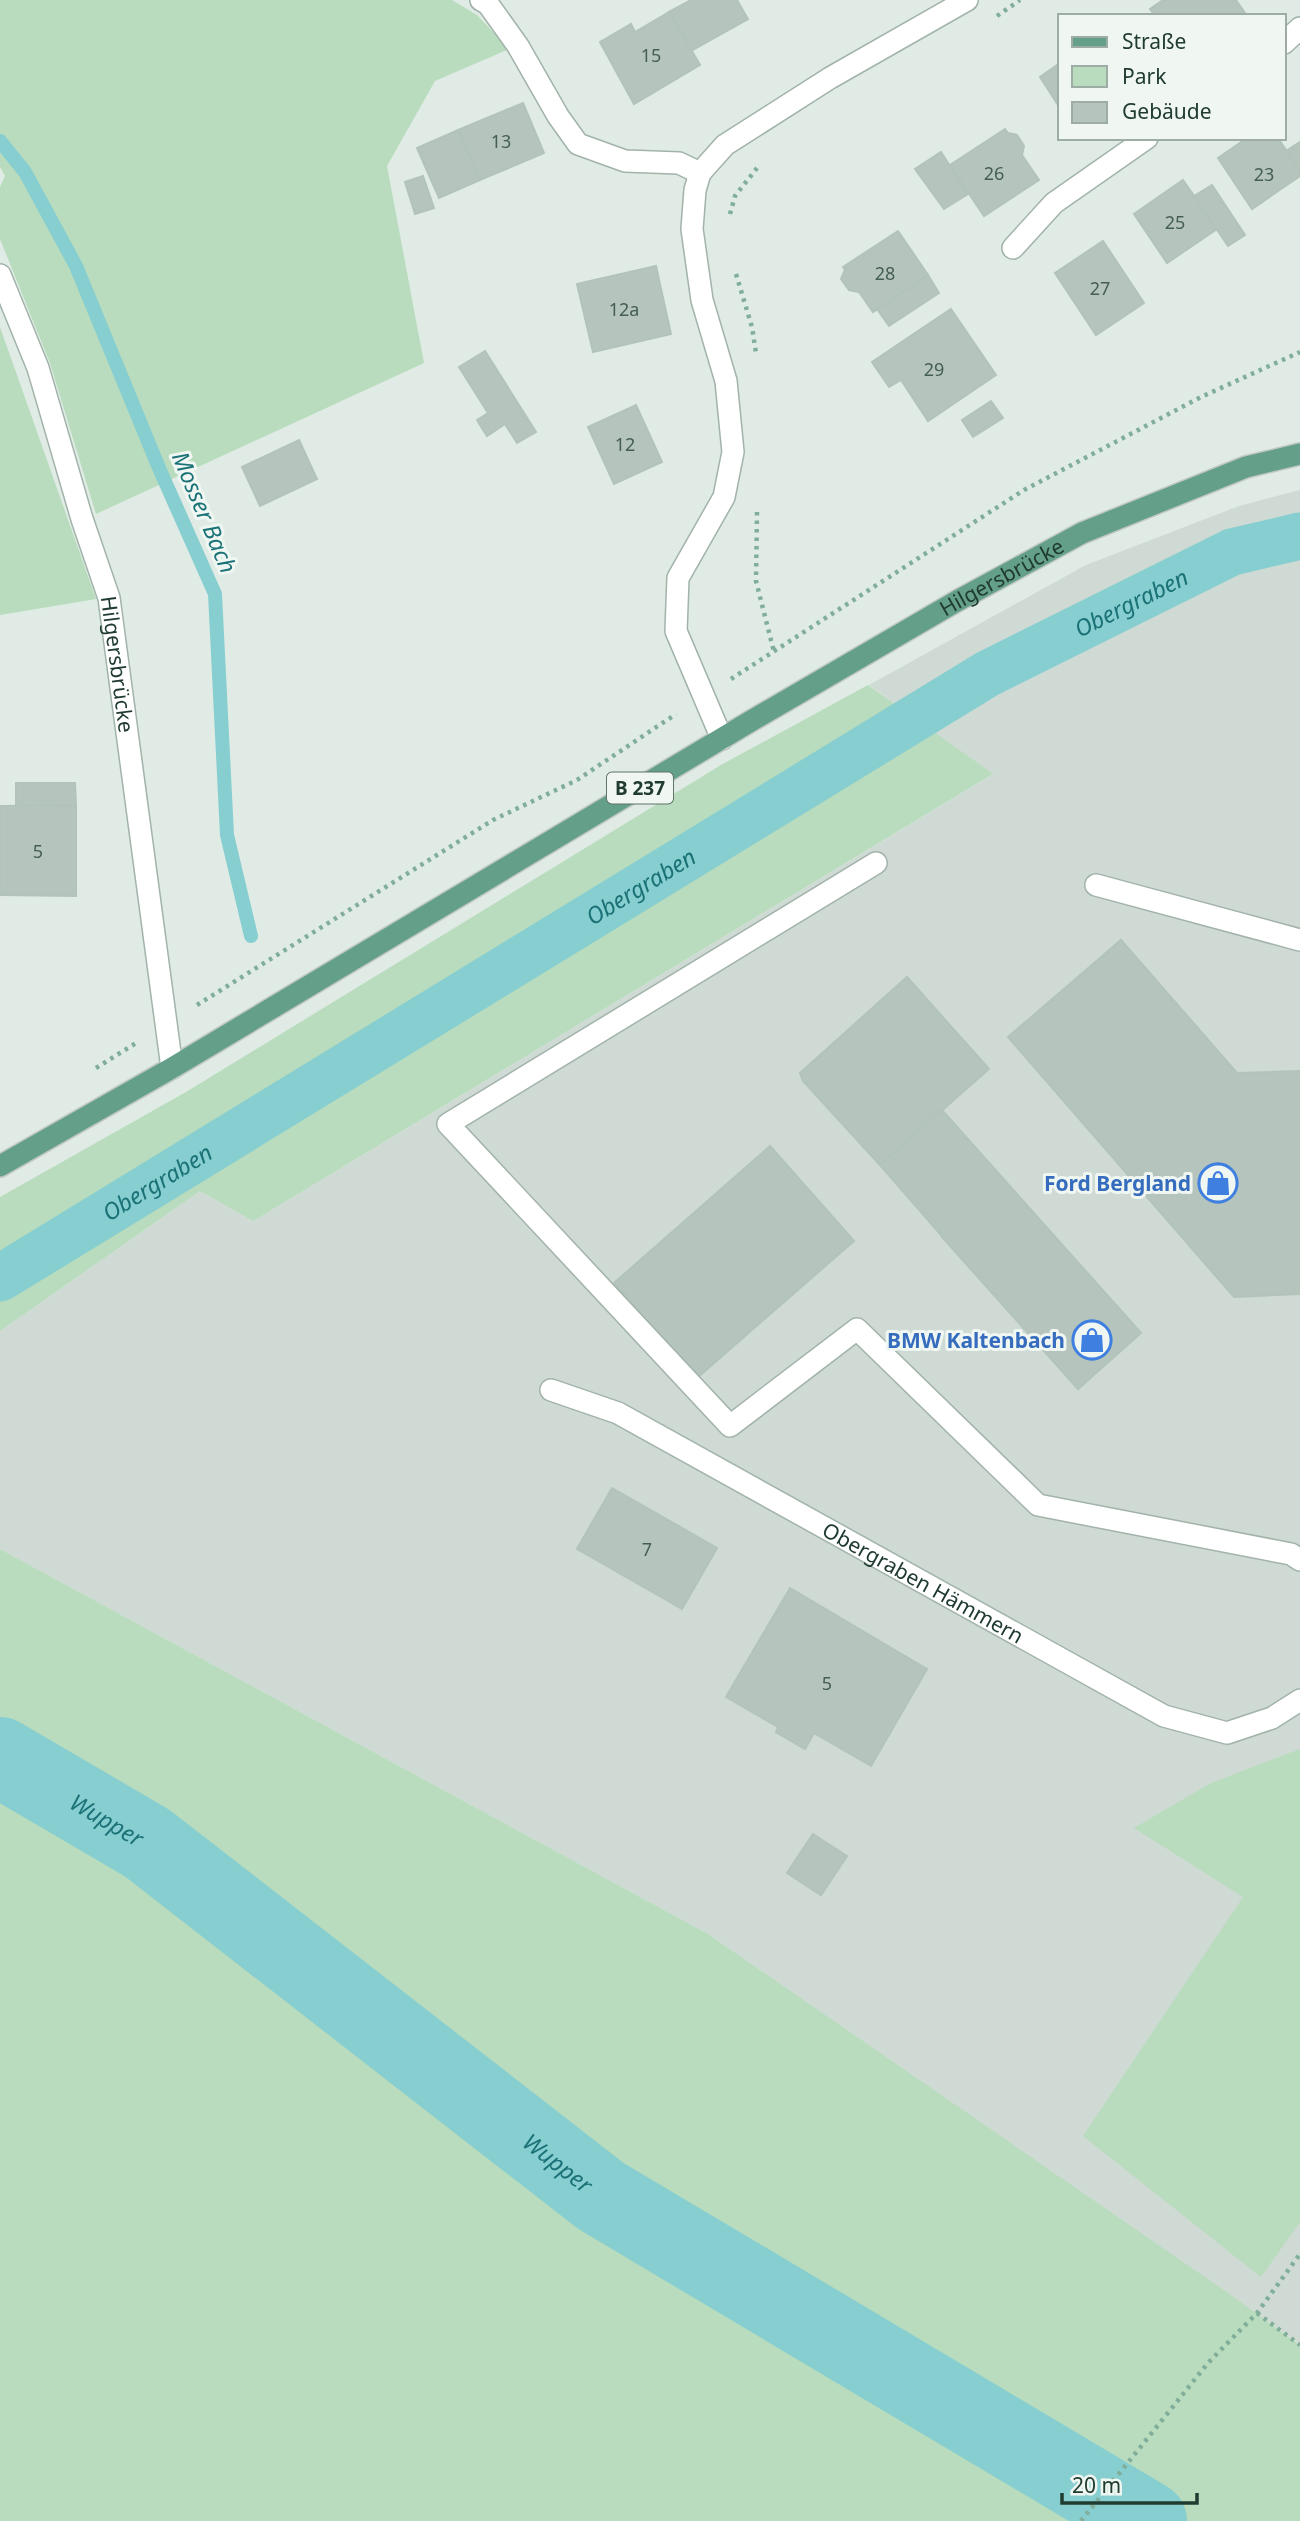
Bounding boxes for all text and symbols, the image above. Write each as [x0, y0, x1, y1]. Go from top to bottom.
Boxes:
legend [1058, 14, 1286, 140]
text: Straße [1122, 27, 1186, 55]
house number: 15 [641, 43, 661, 67]
text: Park [1122, 62, 1167, 90]
text: Gebäude [1122, 97, 1212, 125]
house number: 13 [491, 129, 511, 153]
house number: 26 [984, 161, 1004, 185]
house number: 23 [1254, 162, 1274, 186]
house number: 25 [1165, 210, 1185, 234]
house number: 28 [875, 261, 895, 285]
house number: 27 [1090, 276, 1110, 300]
house number: 12a [609, 297, 639, 321]
house number: 29 [924, 357, 944, 381]
house number: 12 [615, 432, 635, 456]
water label: Mosser Bach [165, 446, 245, 578]
street label: Hilgersbrücke [934, 532, 1069, 622]
water label: Obergraben [1069, 560, 1193, 644]
street label: Hilgersbrücke [95, 594, 141, 734]
road number: B 237 [607, 772, 673, 804]
house number: 5 [33, 839, 43, 863]
water label: Obergraben [580, 840, 702, 932]
water label: Obergraben [96, 1136, 218, 1228]
shop icon: Ford Bergland [1197, 1162, 1239, 1204]
place label: Ford Bergland [1044, 1169, 1191, 1197]
shop icon: BMW Kaltenbach [1071, 1319, 1113, 1361]
place label: BMW Kaltenbach [887, 1326, 1065, 1354]
street label: Obergraben Hämmern [818, 1515, 1029, 1650]
house number: 7 [642, 1537, 652, 1561]
house number: 5 [822, 1671, 832, 1695]
water label: Wupper [64, 1786, 150, 1854]
water label: Wupper [517, 2125, 600, 2200]
scale bar [1062, 2462, 1197, 2506]
text: 20 m [1072, 2471, 1121, 2499]

